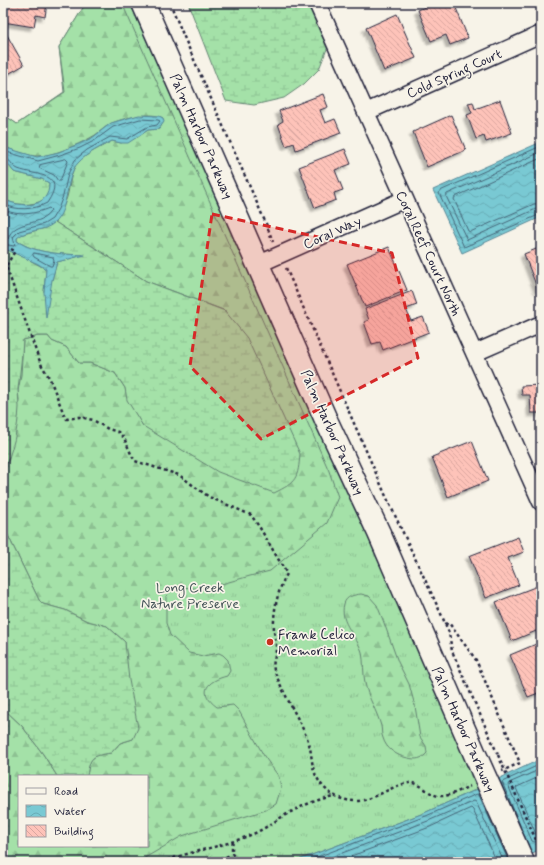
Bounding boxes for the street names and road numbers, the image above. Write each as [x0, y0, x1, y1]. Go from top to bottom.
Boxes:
street label: Cold Spring Court [404, 45, 506, 105]
street label: Palm Harbor Parkway [165, 71, 237, 202]
street label: Coral Reef Court North [391, 188, 465, 319]
street label: Coral Way [300, 212, 364, 254]
street label: Palm Harbor Parkway [296, 367, 368, 498]
street label: Palm Harbor Parkway [427, 664, 499, 795]

